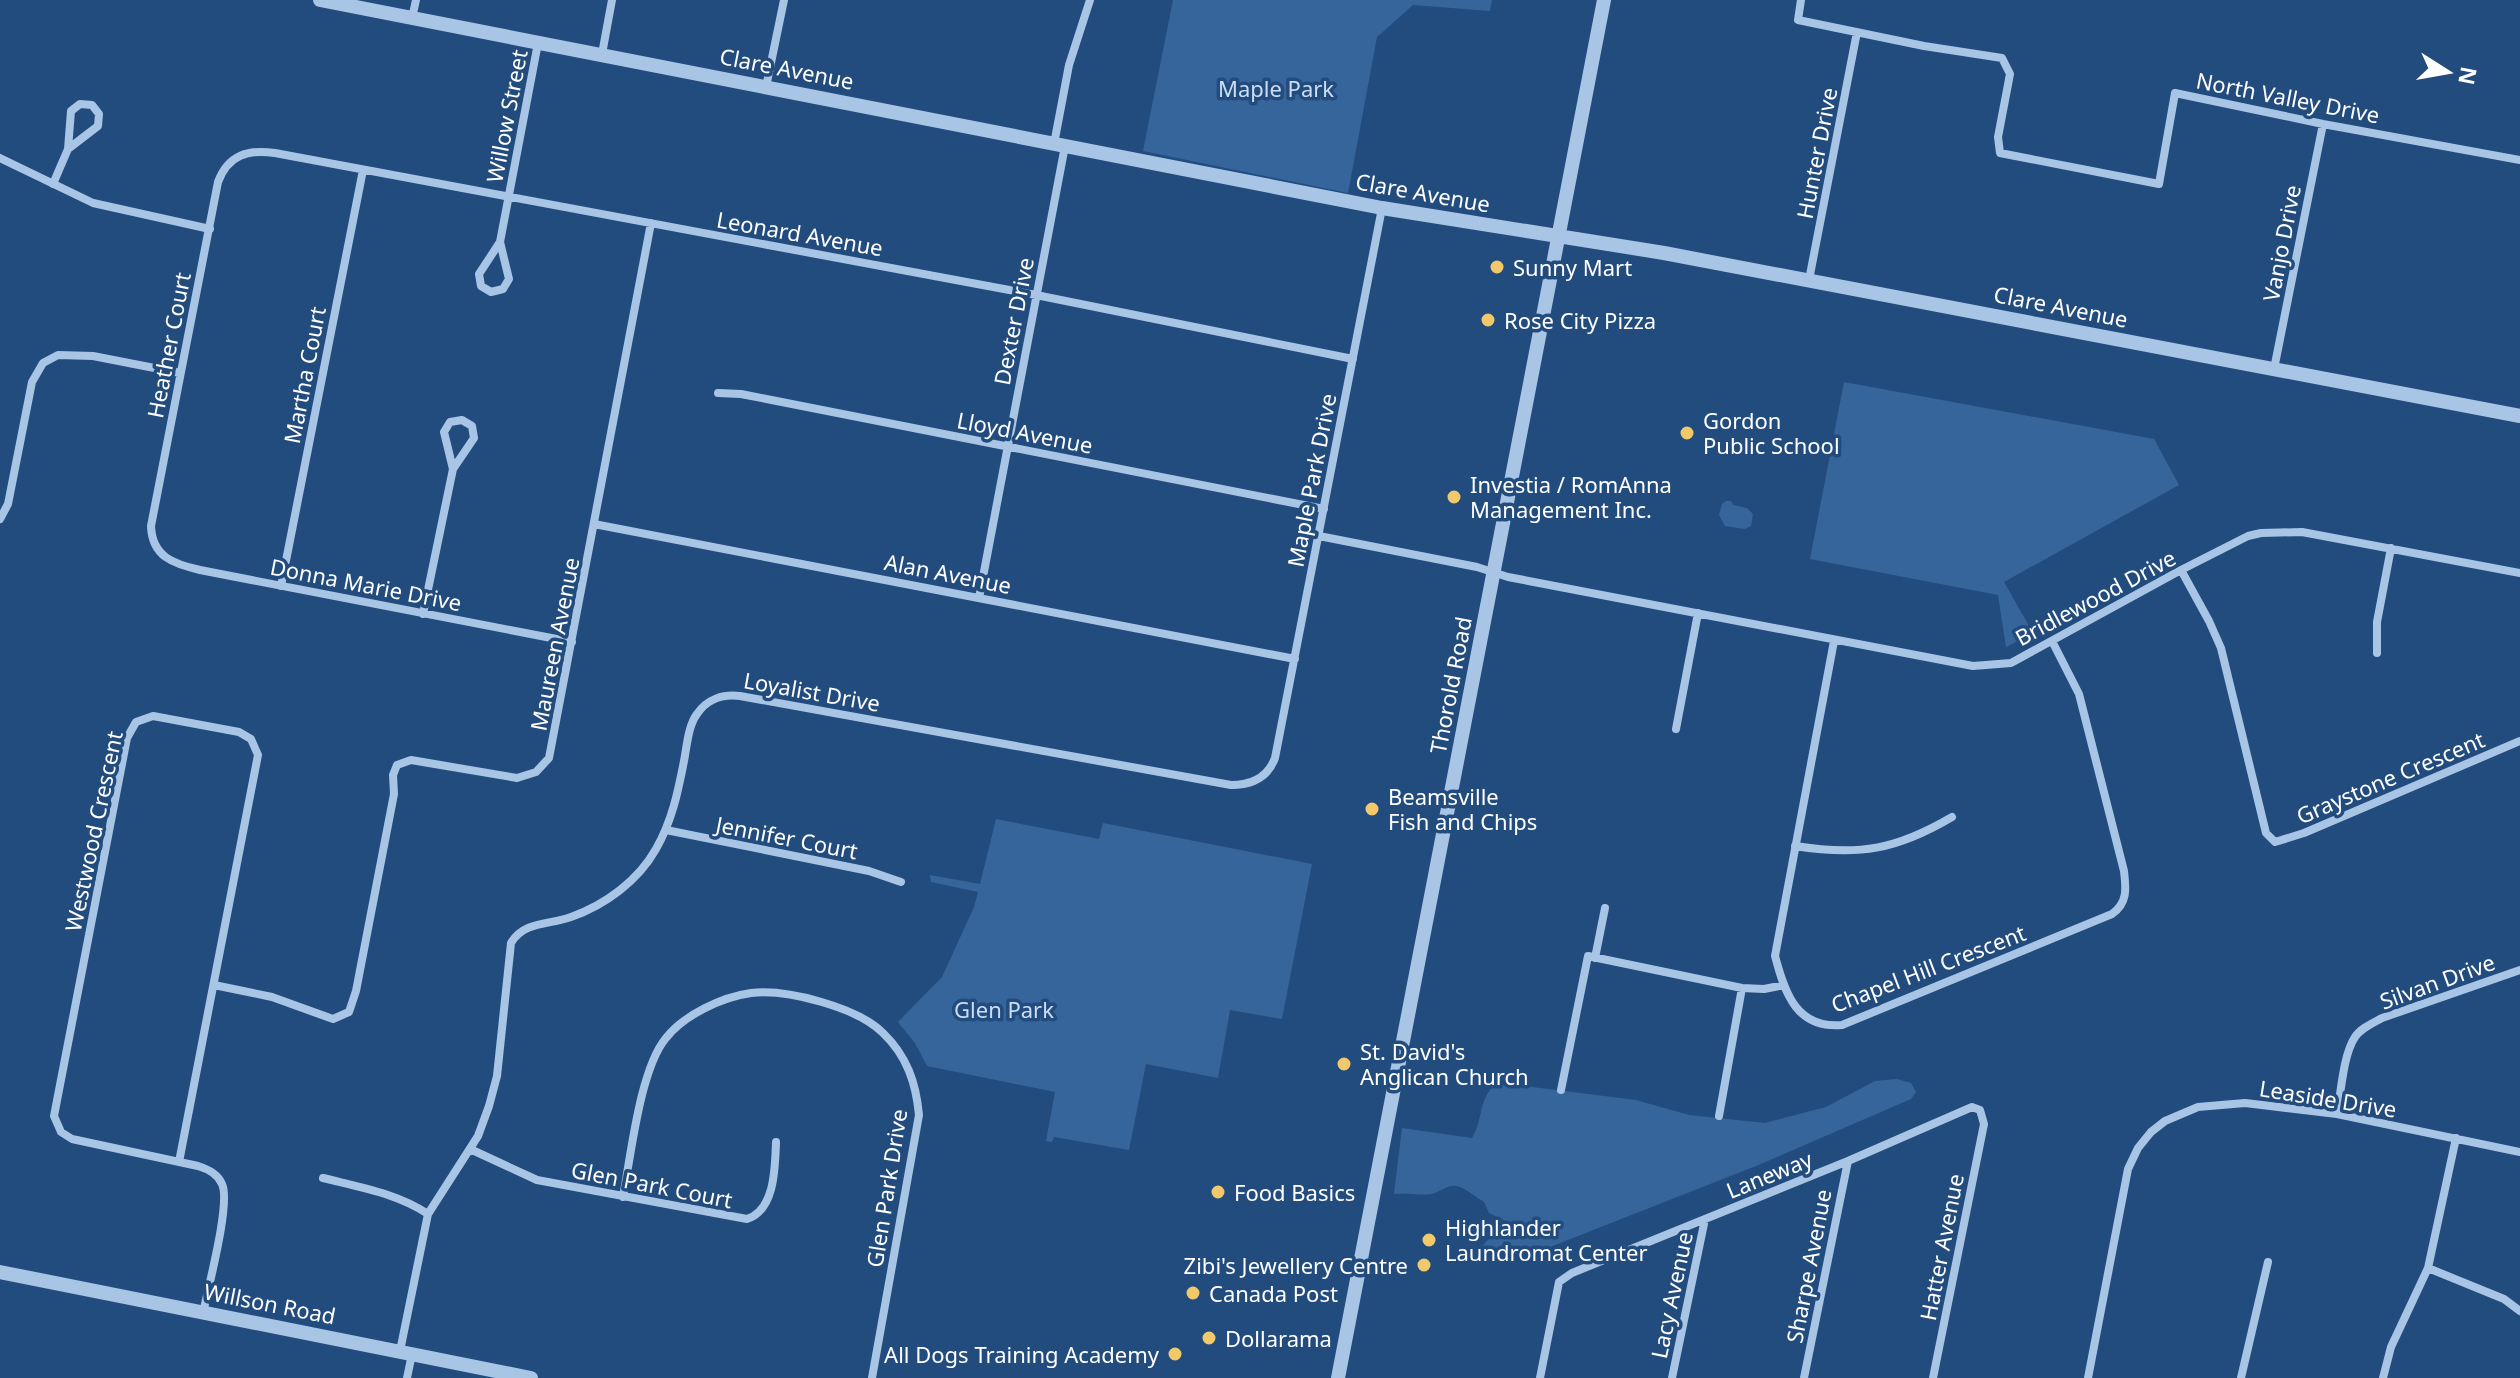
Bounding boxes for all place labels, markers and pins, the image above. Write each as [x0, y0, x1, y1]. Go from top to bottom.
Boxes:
place label: Sunny Mart [1513, 252, 1632, 282]
marker: Sunny Mart [1488, 258, 1506, 276]
place label: Rose City Pizza [1504, 305, 1656, 335]
marker: Rose City Pizza [1479, 311, 1497, 329]
place label: Gordon Public School [1703, 405, 1840, 460]
marker: Gordon Public School [1678, 424, 1696, 442]
place label: Investia / RomAnna Management Inc. [1470, 469, 1672, 524]
marker: Investia / RomAnna Management Inc. [1445, 488, 1463, 506]
place label: Beamsville Fish and Chips [1388, 781, 1537, 836]
marker: Beamsville Fish and Chips [1363, 800, 1381, 818]
place label: St. David's Anglican Church [1360, 1036, 1529, 1091]
marker: St. David's Anglican Church [1335, 1055, 1353, 1073]
place label: Food Basics [1234, 1177, 1355, 1207]
marker: Food Basics [1209, 1183, 1227, 1201]
place label: Highlander Laundromat Center [1445, 1212, 1647, 1267]
marker: Highlander Laundromat Center [1420, 1231, 1438, 1249]
place label: Zibi's Jewellery Centre [1184, 1250, 1408, 1280]
marker: Zibi's Jewellery Centre [1415, 1256, 1433, 1274]
place label: Canada Post [1209, 1278, 1338, 1308]
marker: Canada Post [1184, 1284, 1202, 1302]
place label: Dollarama [1225, 1323, 1332, 1353]
marker: Dollarama [1200, 1329, 1218, 1347]
place label: All Dogs Training Academy [884, 1339, 1160, 1369]
marker: All Dogs Training Academy [1166, 1345, 1184, 1363]

